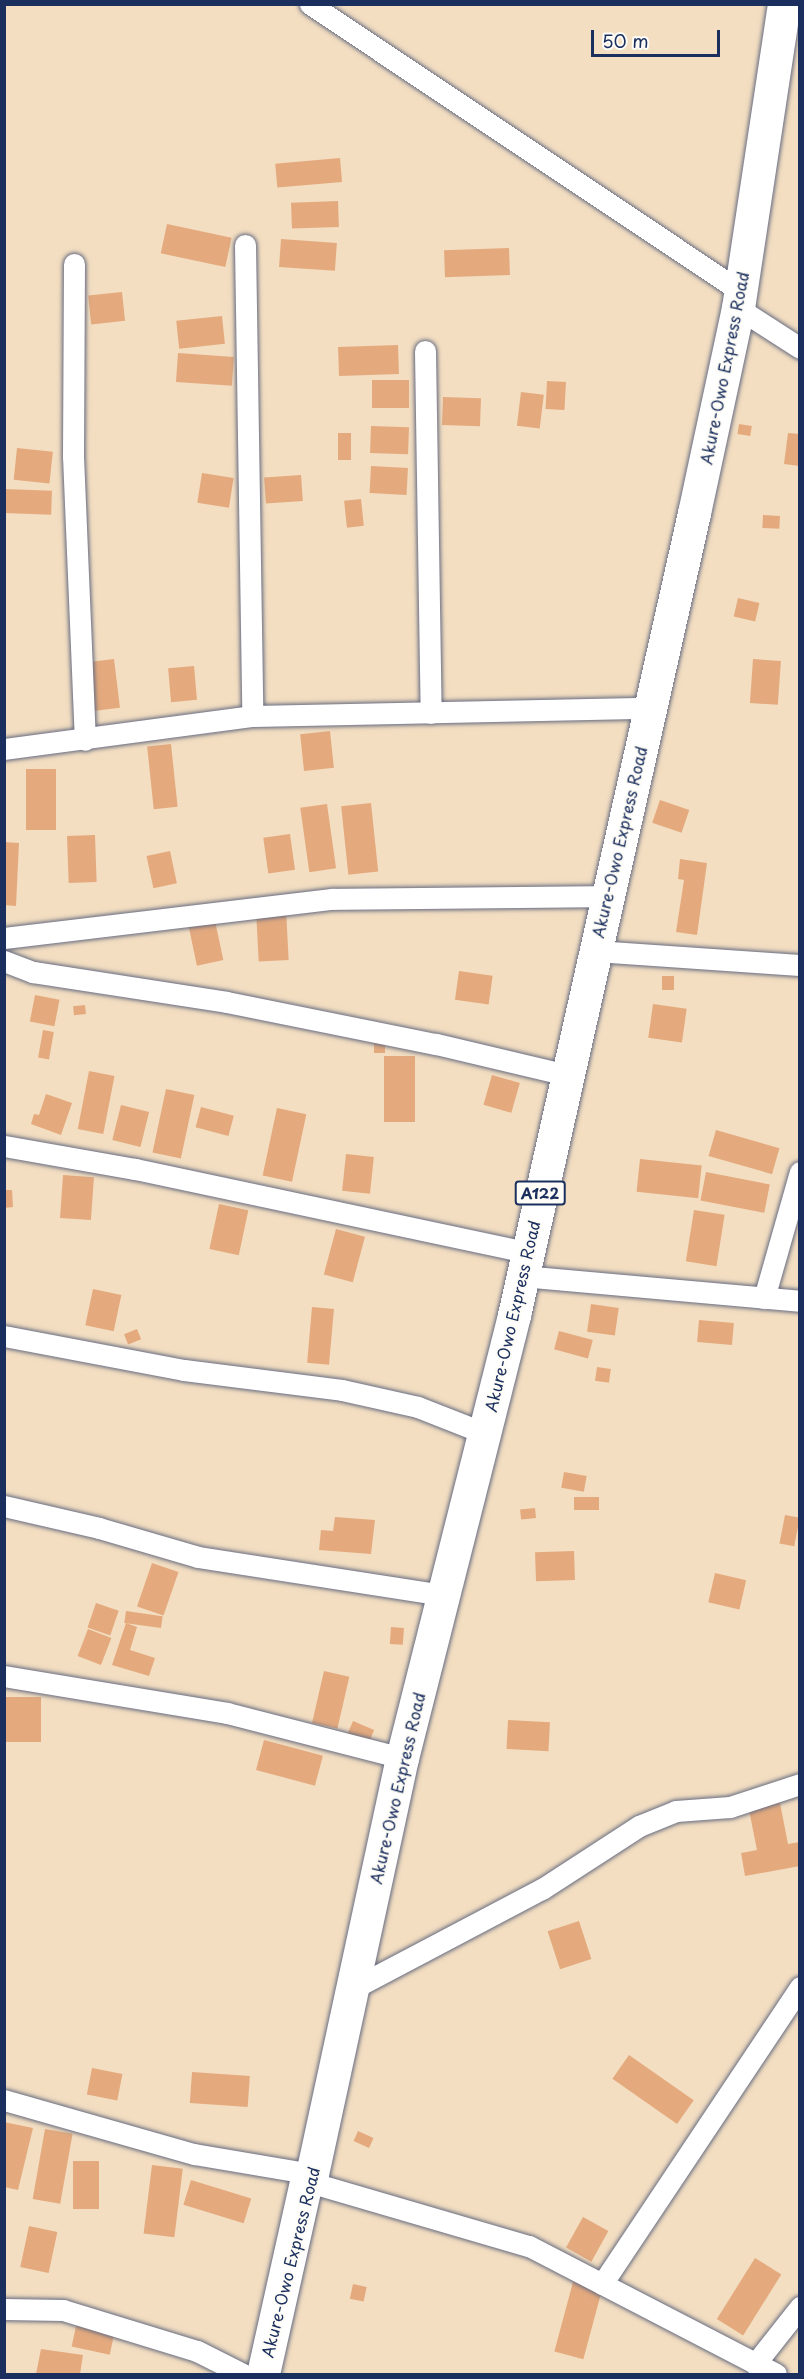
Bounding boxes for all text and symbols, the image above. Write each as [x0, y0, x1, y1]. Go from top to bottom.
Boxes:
scale bar [594, 18, 723, 56]
text: 50 m [602, 27, 649, 54]
street label: Akure-Owo Express Road [696, 270, 752, 466]
street label: Akure-Owo Express Road [588, 745, 650, 939]
road number: A122 [514, 1181, 566, 1205]
street label: Akure-Owo Express Road [481, 1219, 543, 1413]
street label: Akure-Owo Express Road [366, 1691, 428, 1885]
street label: Akure-Owo Express Road [257, 2165, 323, 2359]

